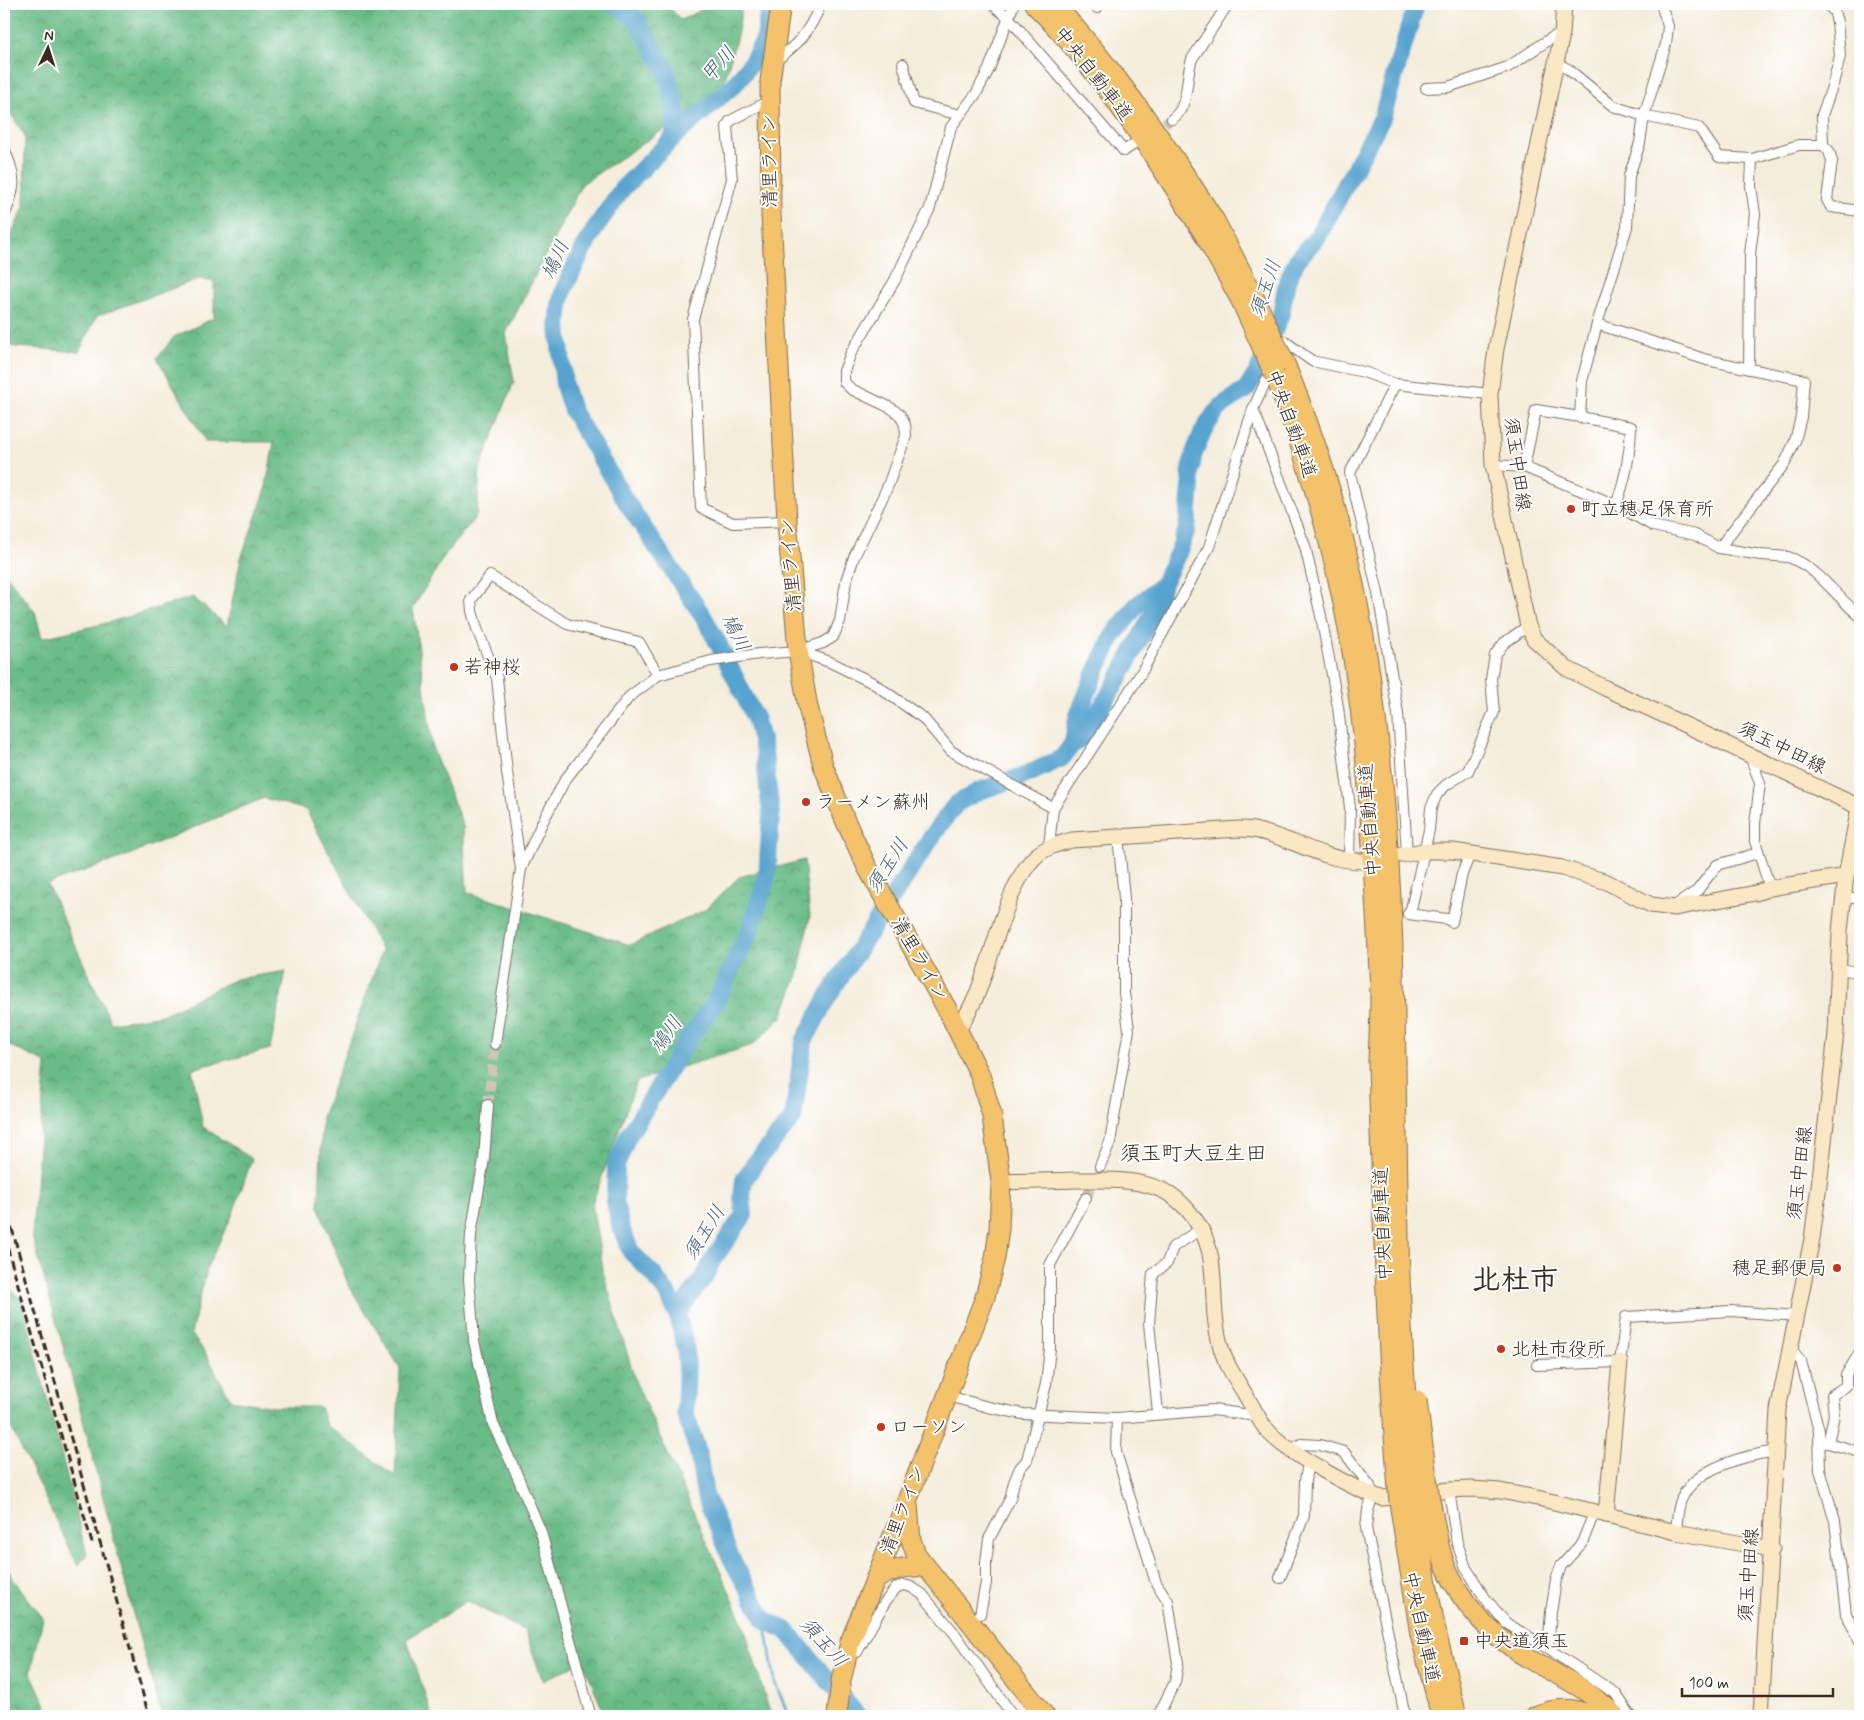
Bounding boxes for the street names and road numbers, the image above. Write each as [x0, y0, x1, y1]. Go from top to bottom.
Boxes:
street label: 中央自動車道 [1048, 21, 1138, 127]
street label: 清里ライン [757, 114, 783, 208]
street label: 中央自動車道 [1260, 366, 1322, 482]
street label: 須玉中田線 [1498, 415, 1536, 513]
street label: 清里ライン [774, 517, 808, 613]
street label: 須玉中田線 [1734, 716, 1830, 780]
street label: 中央自動車道 [1354, 762, 1386, 878]
street label: 清里ライン [885, 912, 953, 1006]
street label: 須玉中田線 [1782, 1124, 1818, 1222]
street label: 中央自動車道 [1369, 1167, 1397, 1281]
street label: 清里ライン [874, 1462, 932, 1558]
street label: 須玉中田線 [1733, 1527, 1765, 1623]
street label: 中央自動車道 [1397, 1569, 1445, 1685]

